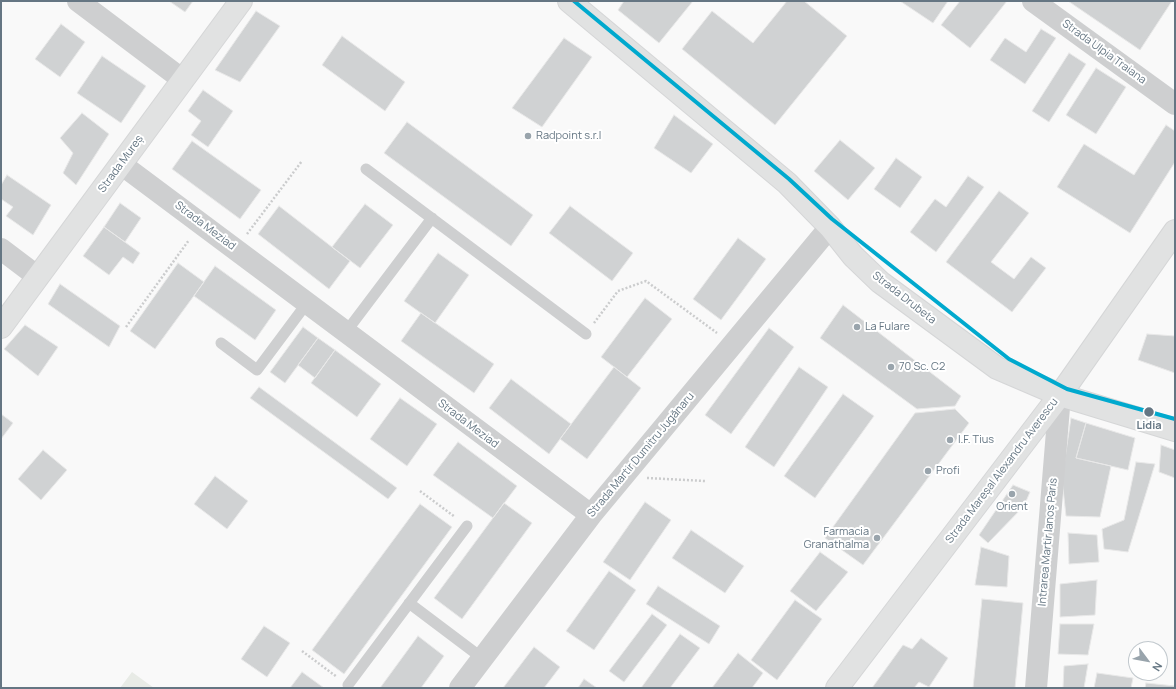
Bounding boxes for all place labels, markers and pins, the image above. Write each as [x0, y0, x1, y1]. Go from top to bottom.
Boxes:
place label: Radpoint s.r.l [536, 129, 601, 143]
marker: Radpoint s.r.l [523, 131, 533, 141]
place label: La Fulare [865, 320, 910, 334]
marker: La Fulare [852, 322, 862, 332]
place label: 70 Sc. C2 [899, 360, 945, 374]
marker: 70 Sc. C2 [886, 362, 896, 372]
marker: Lidia [1142, 405, 1156, 419]
place label: Lidia [1136, 419, 1162, 433]
place label: I.F. Tius [958, 433, 994, 447]
marker: I.F. Tius [945, 435, 955, 445]
place label: Profi [936, 464, 960, 478]
marker: Profi [923, 466, 933, 476]
marker: Orient [1007, 489, 1017, 499]
place label: Orient [996, 500, 1028, 514]
place label: Farmacia Granathalma [804, 525, 869, 551]
marker: Farmacia Granathalma [872, 533, 882, 543]

